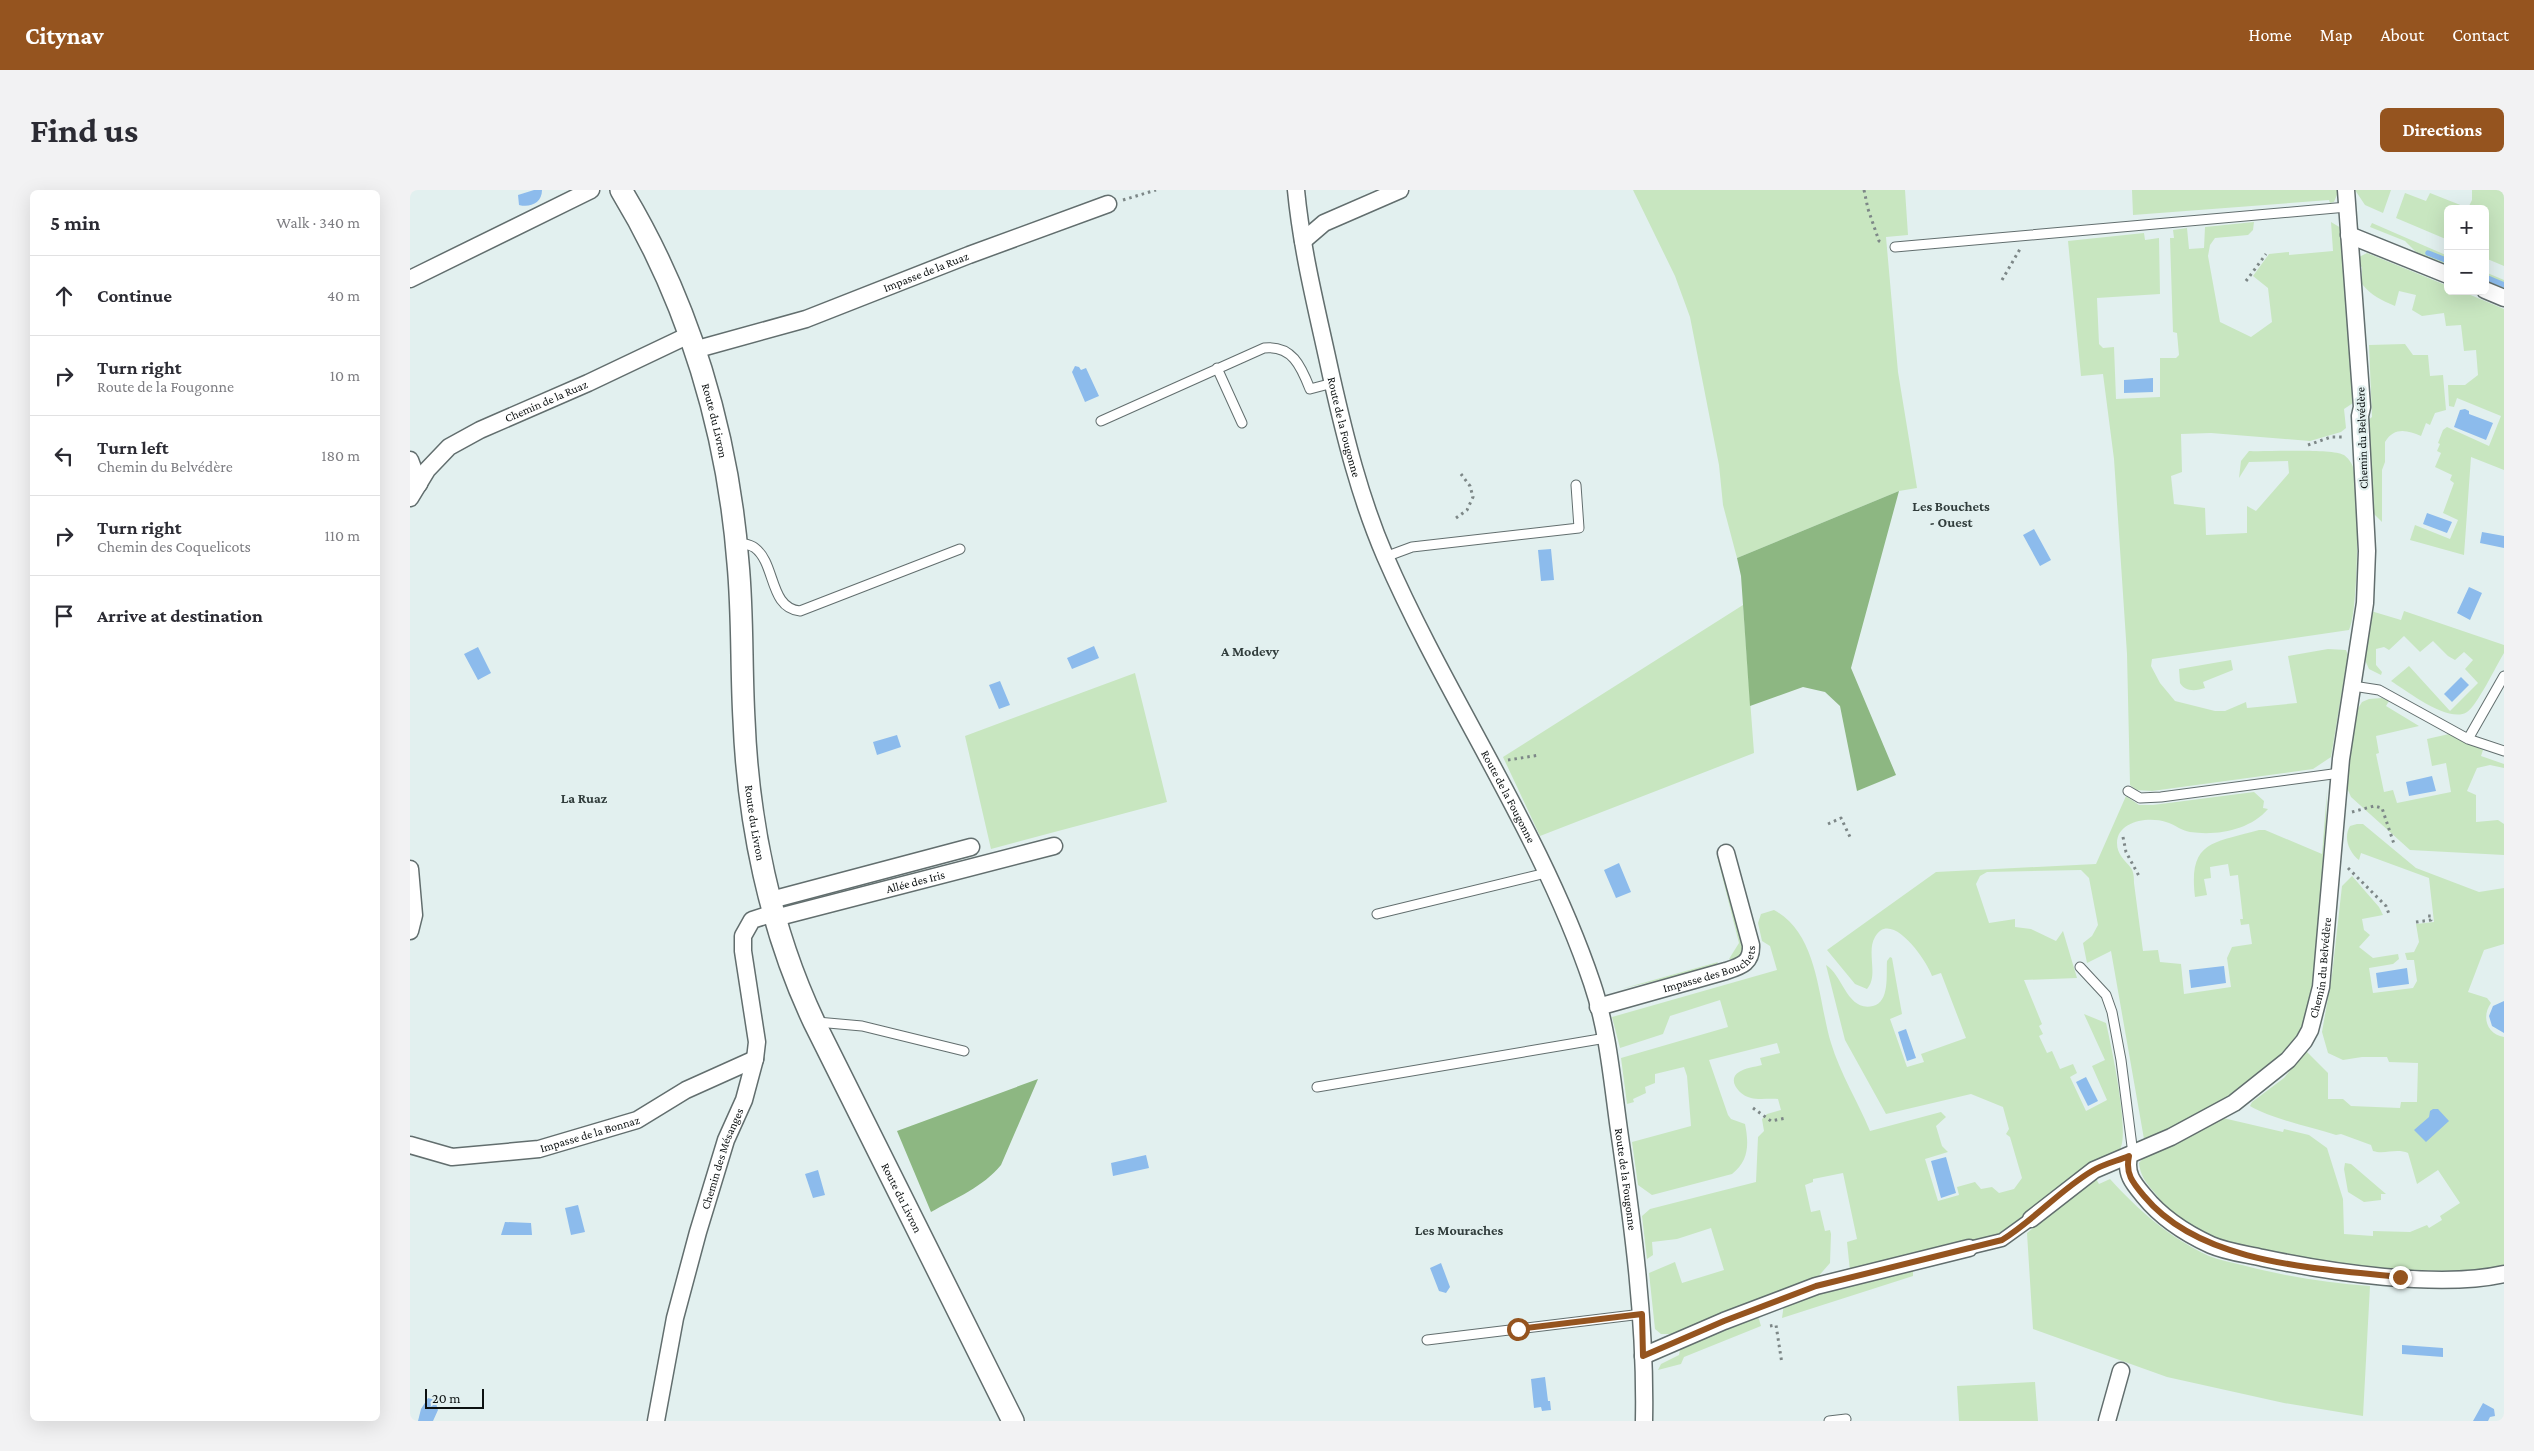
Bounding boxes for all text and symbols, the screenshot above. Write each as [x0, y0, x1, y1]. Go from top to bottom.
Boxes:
text: Citynav [25, 22, 104, 49]
text: Home [2249, 25, 2292, 45]
text: Map [2320, 25, 2352, 45]
text: About [2380, 25, 2424, 45]
text: Contact [2452, 25, 2509, 45]
button: Directions [2380, 108, 2504, 152]
text: Find us [30, 111, 138, 150]
map controls [2444, 205, 2489, 295]
button: + [2444, 205, 2489, 250]
text: 5 min [50, 211, 100, 235]
text: Walk · 340 m [276, 214, 360, 231]
street label: Impasse de la Ruaz [881, 249, 971, 295]
button: − [2444, 250, 2489, 295]
icon: ahead [50, 282, 78, 310]
text: Continue [97, 285, 172, 306]
text: 40 m [327, 287, 360, 304]
text: Turn right [97, 357, 182, 378]
icon: right [50, 362, 78, 390]
text: 10 m [330, 367, 360, 384]
street label: Route de la Fougonne [1325, 376, 1363, 479]
street label: Chemin de la Ruaz [503, 377, 590, 425]
text: Route de la Fougonne [97, 378, 234, 395]
street label: Route du Livron [699, 382, 731, 460]
street label: Chemin du Belvédère [2353, 387, 2371, 489]
text: Turn left [97, 437, 169, 458]
icon: left [50, 442, 78, 470]
text: 180 m [321, 447, 360, 464]
text: Chemin du Belvédère [97, 458, 233, 475]
district label: Les Bouchets - Ouest [1912, 498, 1990, 530]
text: Turn right [97, 517, 182, 538]
icon: right [50, 522, 78, 550]
text: 110 m [324, 527, 360, 544]
text: Chemin des Coquelicots [97, 538, 251, 555]
icon: arrive [50, 602, 78, 630]
text: Arrive at destination [97, 605, 263, 626]
district label: A Modevy [1220, 643, 1279, 659]
street label: Route de la Fougonne [1478, 748, 1538, 845]
street label: Route du Livron [742, 784, 768, 862]
district label: La Ruaz [561, 790, 608, 806]
street label: Allée des Iris [884, 867, 947, 896]
street label: Chemin du Belvédère [2306, 917, 2334, 1020]
street label: Impasse des Bouchets [1661, 945, 1758, 995]
street label: Chemin des Mésanges [698, 1106, 747, 1211]
street label: Impasse de la Bonnaz [538, 1113, 641, 1155]
street label: Route de la Fougonne [1612, 1127, 1640, 1231]
street label: Route du Livron [878, 1160, 925, 1236]
district label: Les Mouraches [1415, 1222, 1504, 1238]
route end [2389, 1266, 2412, 1289]
route start [1507, 1318, 1530, 1341]
scale bar [425, 1386, 484, 1409]
text: 20 m [432, 1390, 460, 1406]

